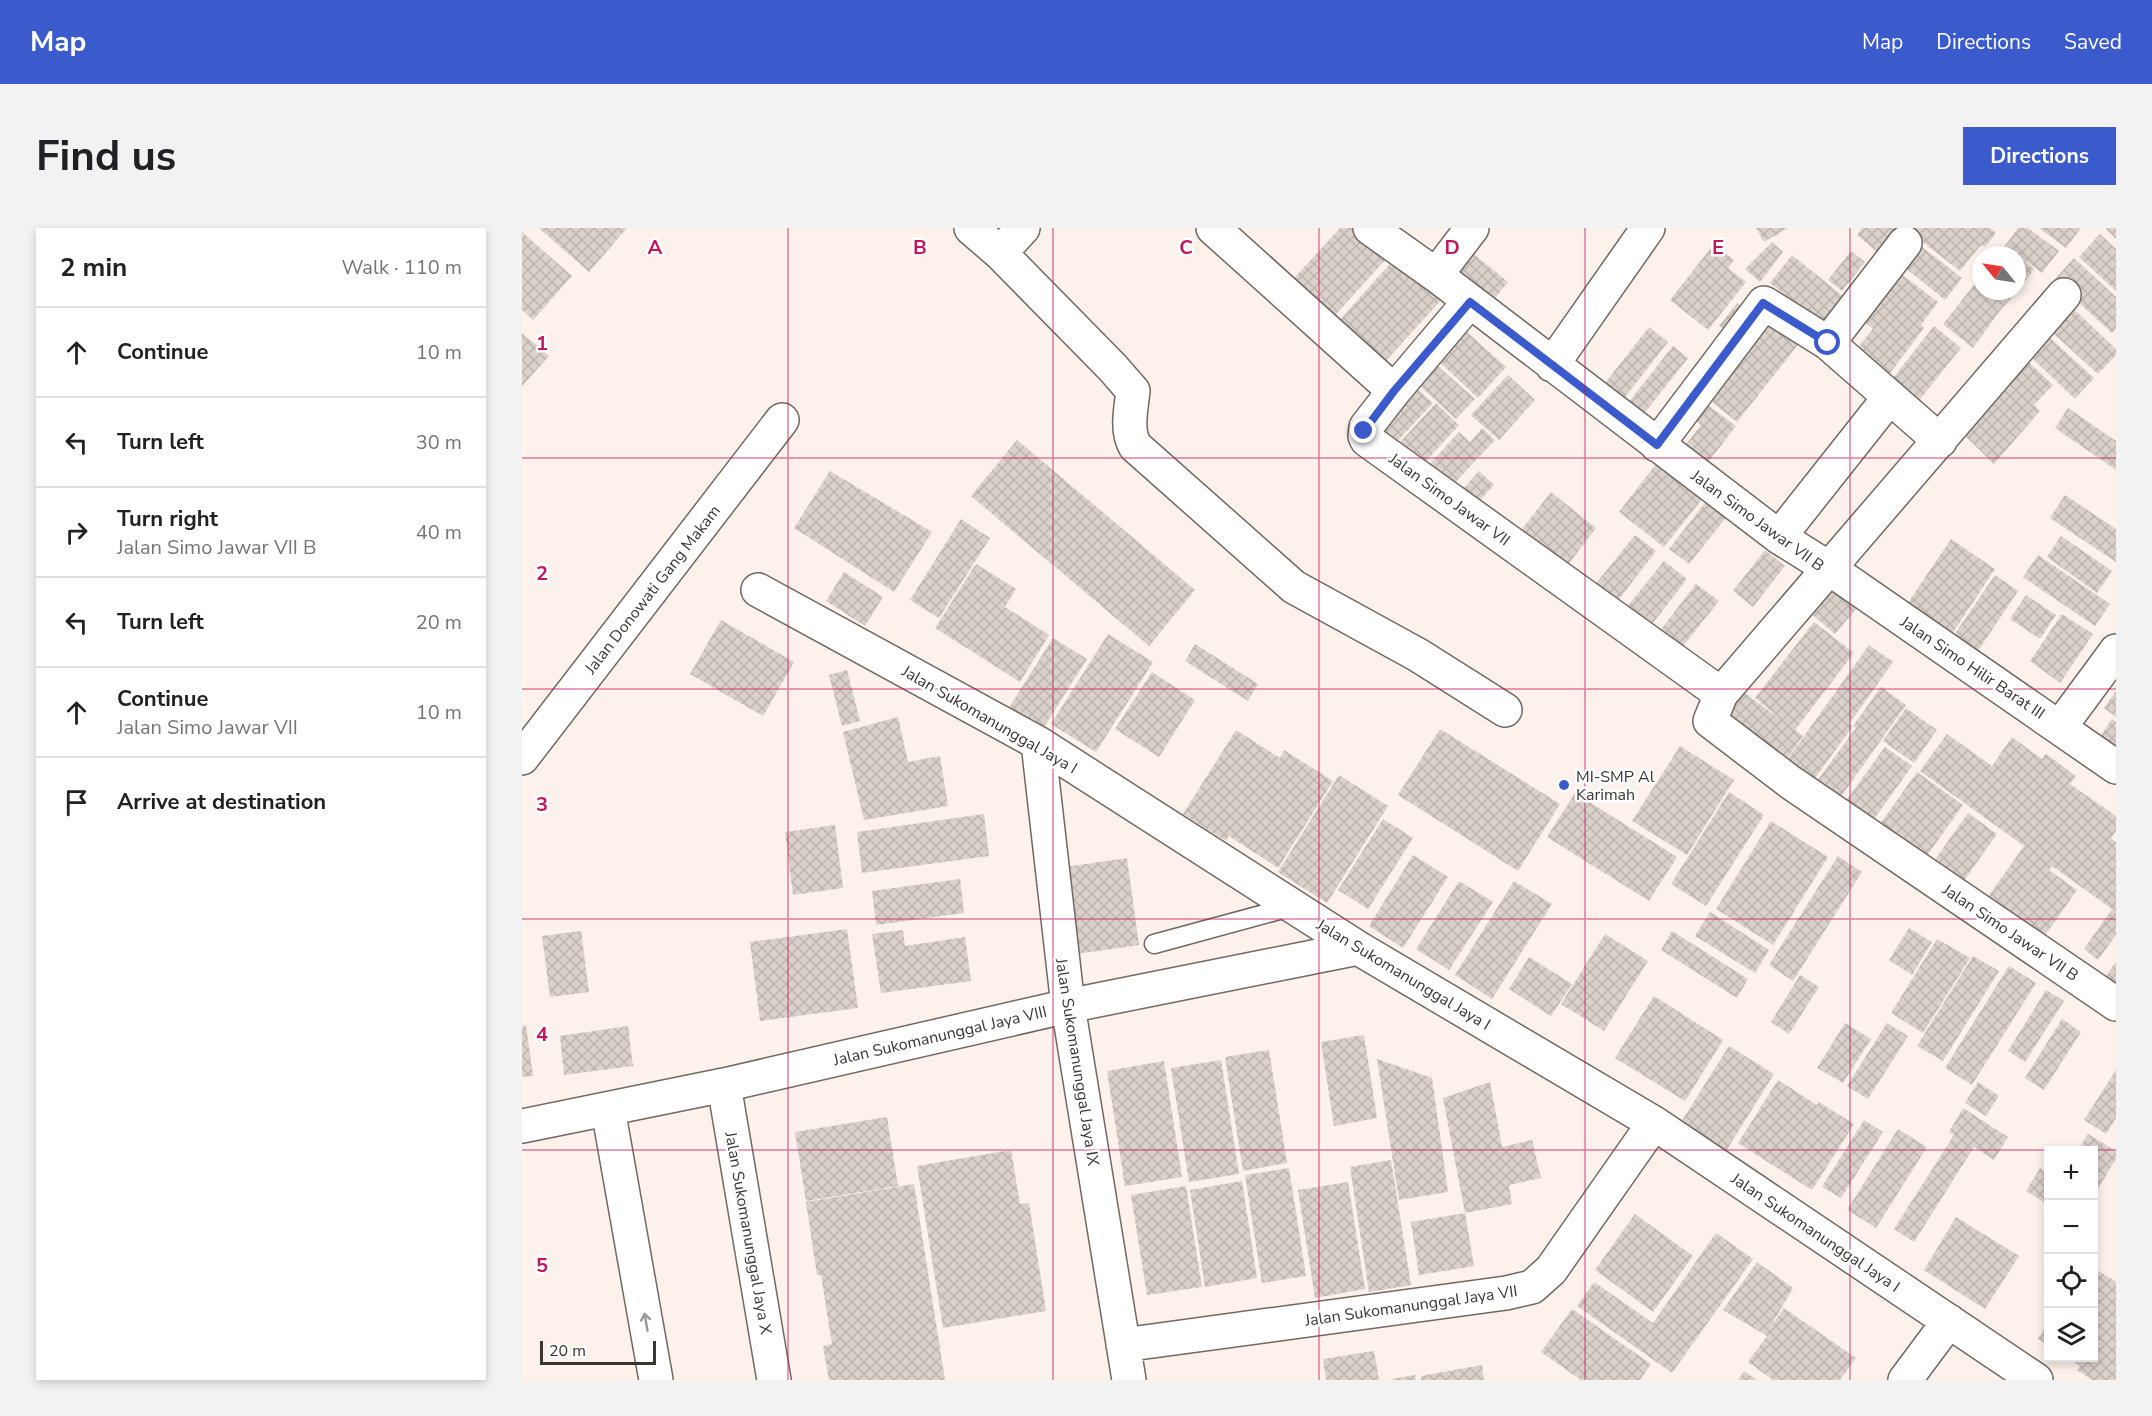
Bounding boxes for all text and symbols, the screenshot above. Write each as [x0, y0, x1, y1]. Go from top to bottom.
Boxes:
text: Map [30, 23, 86, 61]
text: Map [1862, 28, 1903, 56]
text: Directions [1936, 28, 2031, 56]
text: Saved [2064, 28, 2122, 56]
button: Directions [1963, 127, 2116, 185]
text: Find us [36, 128, 176, 185]
text: A [648, 234, 663, 261]
text: B [913, 234, 927, 261]
text: C [1179, 234, 1193, 261]
text: D [1444, 234, 1460, 261]
text: E [1712, 234, 1724, 261]
north arrow [1972, 246, 2026, 300]
text: 2 min [60, 250, 127, 285]
text: Walk · 110 m [342, 254, 462, 281]
route start [1814, 329, 1840, 355]
text: 1 [536, 330, 548, 357]
icon: ahead [60, 336, 93, 369]
text: Continue [117, 337, 208, 367]
text: 10 m [416, 339, 462, 366]
route end [1350, 417, 1376, 443]
icon: left [60, 426, 93, 459]
text: Turn left [117, 427, 204, 457]
text: 30 m [416, 429, 462, 456]
street label: Jalan Simo Jawar VII [1384, 448, 1514, 551]
street label: Jalan Simo Jawar VII B [1686, 464, 1828, 577]
street label: Jalan Donowati Gang Makam [579, 501, 726, 679]
text: Turn right [117, 504, 218, 534]
icon: right [60, 516, 93, 549]
text: 40 m [416, 519, 462, 546]
text: Jalan Simo Jawar VII B [117, 534, 317, 561]
text: 2 [536, 560, 548, 587]
icon: left [60, 606, 93, 639]
text: Turn left [117, 607, 204, 637]
text: 20 m [416, 609, 462, 636]
street label: Jalan Simo Hilir Barat III [1895, 611, 2049, 724]
street label: Jalan Sukomanunggal Jaya I [897, 660, 1081, 779]
text: Continue [117, 684, 208, 714]
icon: ahead [60, 696, 93, 729]
text: 10 m [416, 699, 462, 726]
text: Jalan Simo Jawar VII [117, 714, 298, 741]
place label: MI-SMP Al Karimah [1576, 766, 1655, 806]
marker: MI-SMP Al Karimah [1557, 778, 1571, 792]
icon: arrive [60, 786, 93, 819]
text: Arrive at destination [117, 787, 326, 817]
text: 3 [536, 791, 548, 818]
street label: Jalan Simo Jawar VII B [1937, 879, 2083, 987]
street label: Jalan Sukomanunggal Jaya I [1312, 914, 1495, 1036]
street label: Jalan Sukomanunggal Jaya IX [1050, 956, 1104, 1168]
street label: Jalan Sukomanunggal Jaya VIII [830, 1001, 1049, 1072]
text: 4 [536, 1021, 548, 1048]
street label: Jalan Sukomanunggal Jaya X [719, 1129, 777, 1337]
map controls [2044, 1146, 2098, 1362]
button: + [2044, 1146, 2098, 1200]
street label: Jalan Sukomanunggal Jaya I [1726, 1167, 1904, 1298]
button: − [2044, 1200, 2098, 1254]
text: 5 [536, 1252, 548, 1279]
button: locate [2044, 1254, 2098, 1308]
street label: Jalan Sukomanunggal Jaya VII [1302, 1280, 1519, 1332]
button: layers [2044, 1308, 2098, 1362]
one-way arrow [640, 1313, 651, 1333]
scale bar [540, 1338, 656, 1366]
text: 20 m [549, 1340, 586, 1362]

